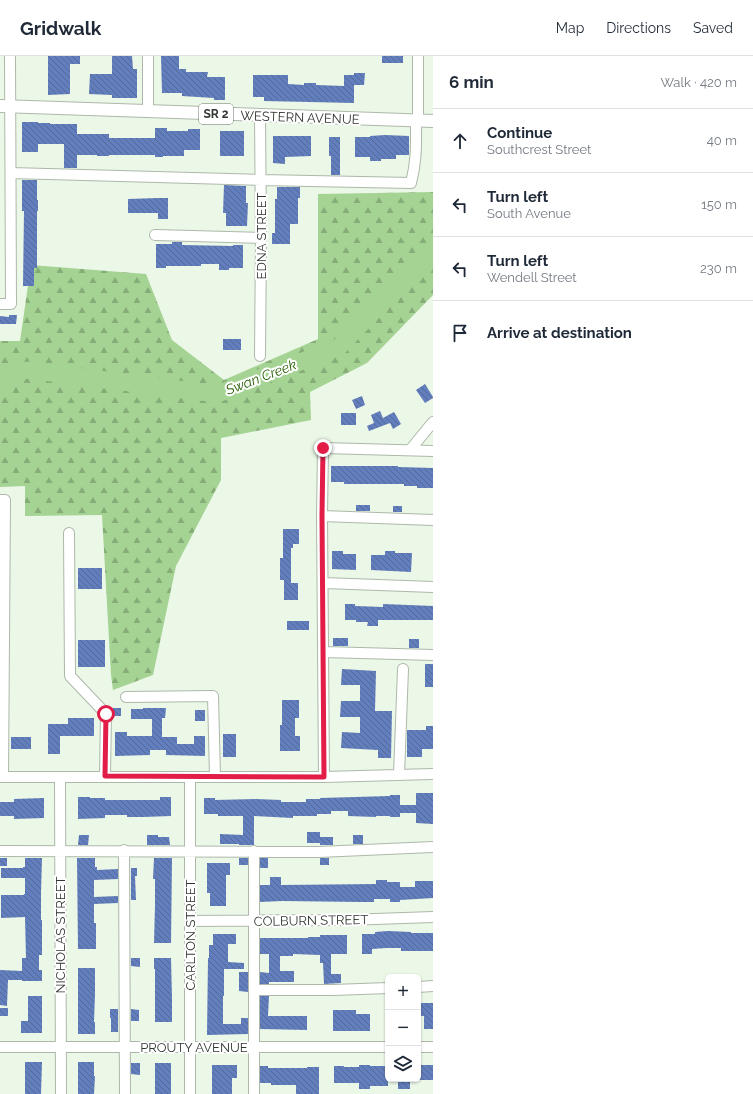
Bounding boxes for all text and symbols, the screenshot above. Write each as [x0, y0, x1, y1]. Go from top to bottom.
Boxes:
text: Gridwalk [20, 17, 101, 39]
text: Map [556, 20, 584, 36]
text: Directions [606, 20, 671, 36]
text: Saved [693, 20, 733, 36]
text: 6 min [449, 72, 494, 92]
text: Walk · 420 m [660, 75, 737, 90]
road number: SR 2 [199, 104, 233, 124]
street label: WESTERN AVENUE [240, 108, 360, 127]
text: Continue [487, 124, 552, 142]
icon: ahead [449, 130, 471, 152]
text: 40 m [707, 133, 737, 148]
text: Southcrest Street [487, 142, 591, 157]
text: Turn left [487, 188, 548, 206]
street label: EDNA STREET [254, 192, 269, 280]
icon: left [449, 194, 471, 216]
text: 150 m [701, 197, 737, 212]
text: South Avenue [487, 206, 571, 221]
text: Turn left [487, 252, 548, 270]
icon: left [449, 258, 471, 280]
text: 230 m [700, 261, 737, 276]
text: Wendell Street [487, 270, 577, 285]
icon: arrive [449, 322, 471, 344]
text: Arrive at destination [487, 324, 632, 342]
water label: Swan Creek [222, 356, 299, 398]
route end [314, 439, 332, 457]
route start [97, 705, 115, 723]
street label: NICHOLAS STREET [53, 876, 68, 994]
street label: CARLTON STREET [183, 879, 198, 990]
street label: COLBURN STREET [254, 912, 368, 929]
map controls [385, 974, 421, 1082]
button: + [385, 974, 421, 1010]
button: − [385, 1010, 421, 1046]
street label: PROUTY AVENUE [140, 1040, 248, 1055]
button: layers [385, 1046, 421, 1082]

